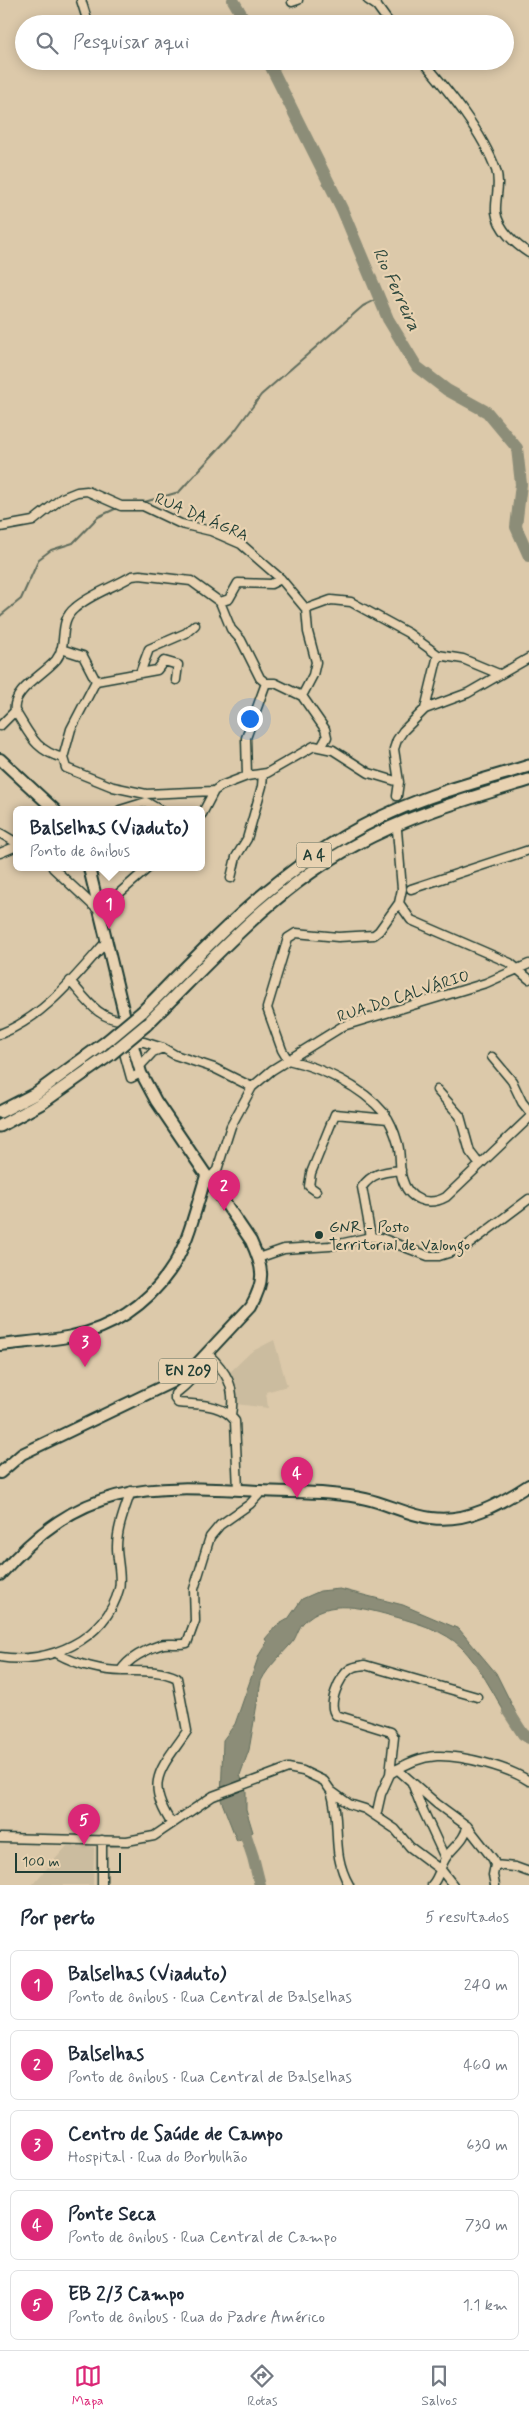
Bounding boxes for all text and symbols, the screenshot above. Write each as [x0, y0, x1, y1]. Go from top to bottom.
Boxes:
search box [15, 15, 514, 70]
icon: search [33, 29, 61, 57]
text: Pesquisar aqui [73, 30, 189, 55]
water label: Rio Ferreira [366, 244, 426, 335]
street label: RUA DA ÁGRA [151, 488, 251, 547]
your location [237, 706, 263, 732]
popup [13, 806, 205, 871]
text: Balselhas (Viaduto) [30, 816, 188, 841]
text: Ponto de ônibus [30, 841, 130, 862]
road number: A 4 [296, 842, 332, 868]
pin: 1 [93, 888, 125, 929]
street label: RUA DO CALVÁRIO [335, 965, 472, 1028]
pin: 2 [208, 1170, 240, 1211]
place label: GNR - Posto Territorial de Valongo [329, 1217, 470, 1257]
marker: GNR - Posto Territorial de Valongo [313, 1229, 325, 1241]
pin: 3 [69, 1326, 101, 1367]
road number: EN 209 [159, 1358, 217, 1384]
pin: 4 [281, 1457, 313, 1498]
pin: 5 [68, 1804, 100, 1845]
scale bar [15, 1850, 121, 1873]
text: 100 m [22, 1853, 60, 1871]
text: Por perto [20, 1904, 95, 1932]
text: 5 resultados [425, 1907, 509, 1928]
text: Balselhas (Viaduto) [68, 1962, 226, 1987]
text: 1 [33, 1975, 41, 1996]
text: 240 m [464, 1975, 508, 1996]
text: Ponto de ônibus · Rua Central de Balselhas [68, 1987, 352, 2008]
text: Balselhas [68, 2042, 144, 2067]
text: 2 [33, 2055, 41, 2076]
text: 460 m [463, 2055, 508, 2076]
text: Ponto de ônibus · Rua Central de Balselhas [68, 2067, 352, 2088]
text: Centro de Saúde de Campo [68, 2122, 283, 2147]
text: 3 [33, 2135, 41, 2156]
text: 630 m [466, 2135, 508, 2156]
text: Hospital · Rua do Borbulhão [68, 2147, 248, 2168]
text: Ponte Seca [68, 2202, 156, 2227]
text: 4 [32, 2215, 42, 2236]
text: 730 m [465, 2215, 508, 2236]
text: Ponto de ônibus · Rua Central de Campo [68, 2227, 337, 2248]
text: EB 2/3 Campo [68, 2282, 184, 2307]
text: 5 [32, 2295, 42, 2316]
text: 1.1 km [463, 2295, 508, 2316]
text: Ponto de ônibus · Rua do Padre Américo [68, 2307, 325, 2328]
tab: Mapa [72, 2362, 104, 2410]
tab: Rotas [247, 2362, 278, 2410]
tab: Salvos [421, 2362, 457, 2410]

